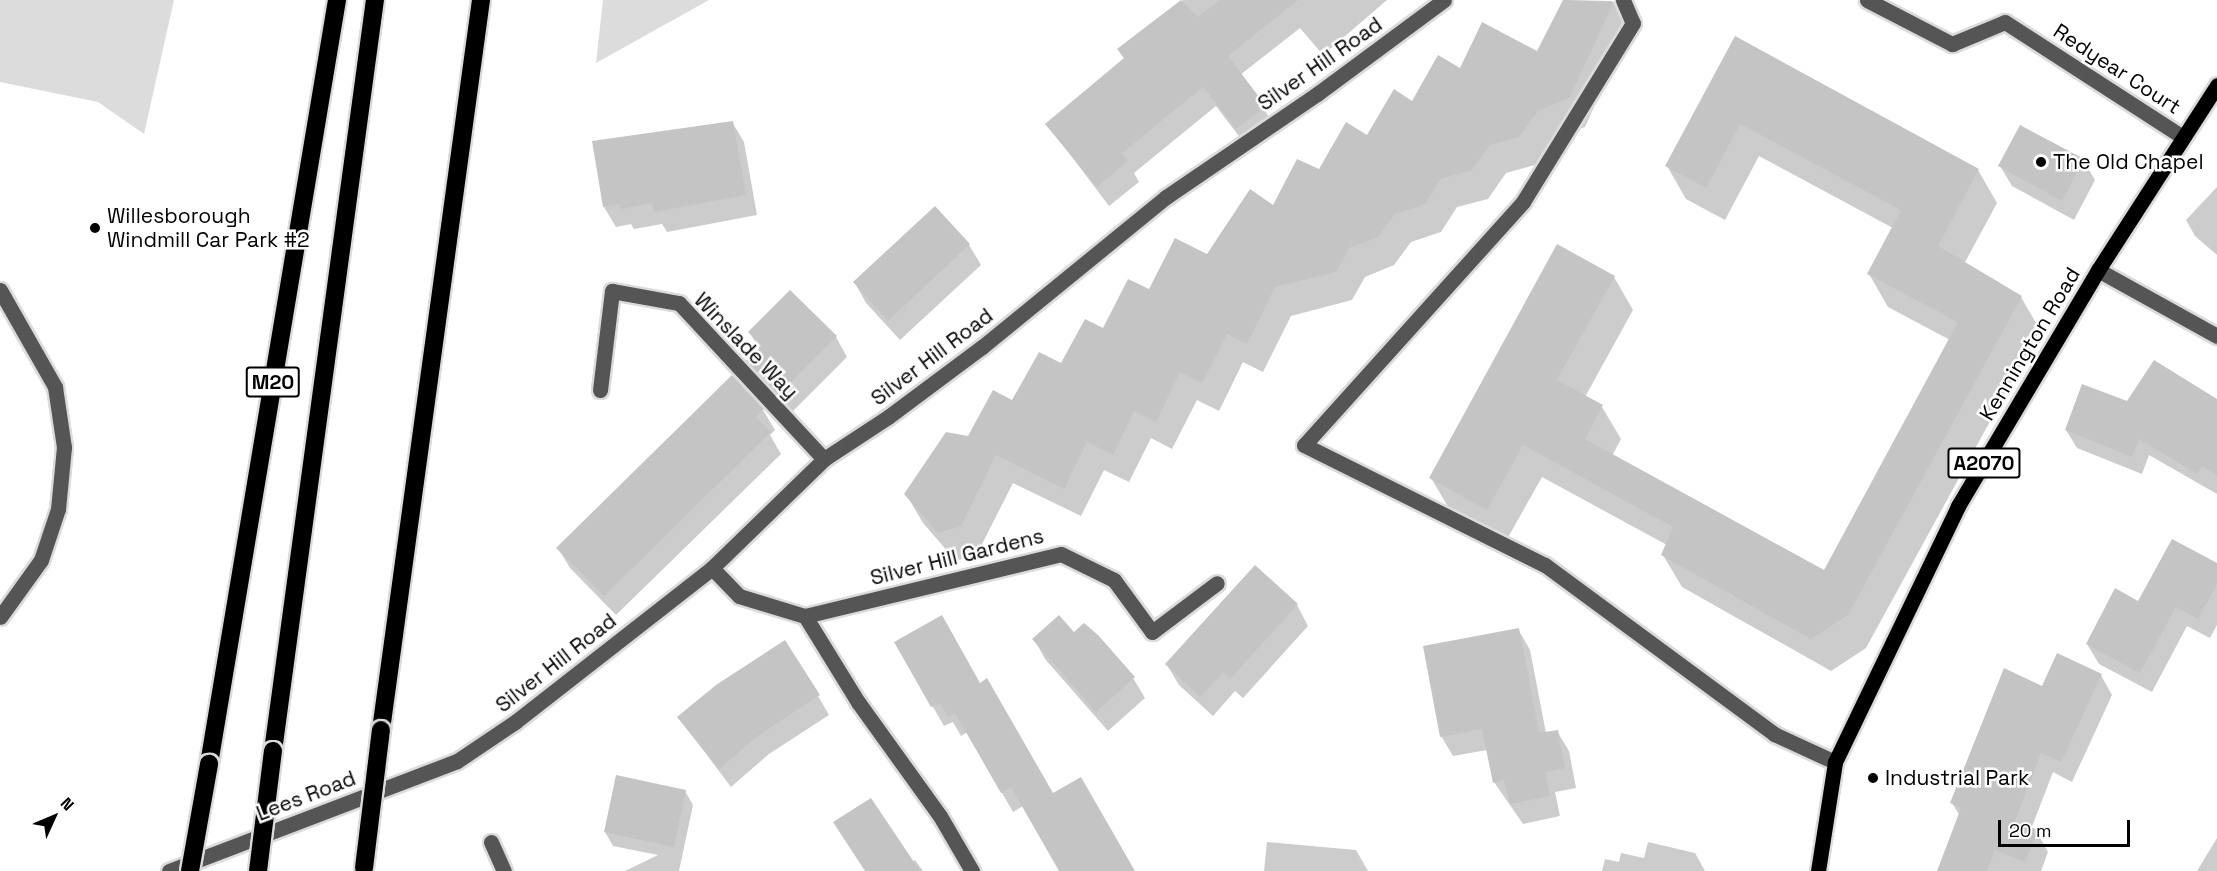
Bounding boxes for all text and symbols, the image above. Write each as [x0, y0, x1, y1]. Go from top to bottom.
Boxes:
street label: Silver Hill Road [1253, 12, 1387, 116]
street label: Redyear Court [2049, 18, 2185, 120]
place label: The Old Chapel [2053, 149, 2204, 175]
marker: The Old Chapel [2034, 155, 2048, 169]
place label: Willesborough Windmill Car Park #2 [107, 203, 310, 253]
marker: Willesborough Windmill Car Park #2 [88, 221, 102, 235]
street label: Kennington Road [1974, 263, 2086, 425]
street label: Winslade Way [689, 287, 803, 405]
street label: Silver Hill Road [866, 303, 998, 411]
road number: M20 [244, 365, 302, 399]
road number: A2070 [1946, 446, 2022, 480]
street label: Silver Hill Gardens [868, 523, 1046, 591]
street label: Silver Hill Road [491, 608, 621, 718]
place label: Industrial Park [1885, 765, 2029, 791]
street label: Lees Road [253, 766, 359, 826]
marker: Industrial Park [1866, 771, 1880, 785]
north arrow [24, 787, 84, 847]
text: N [56, 793, 79, 815]
scale bar [2001, 808, 2133, 846]
text: 20 m [2009, 819, 2052, 842]

